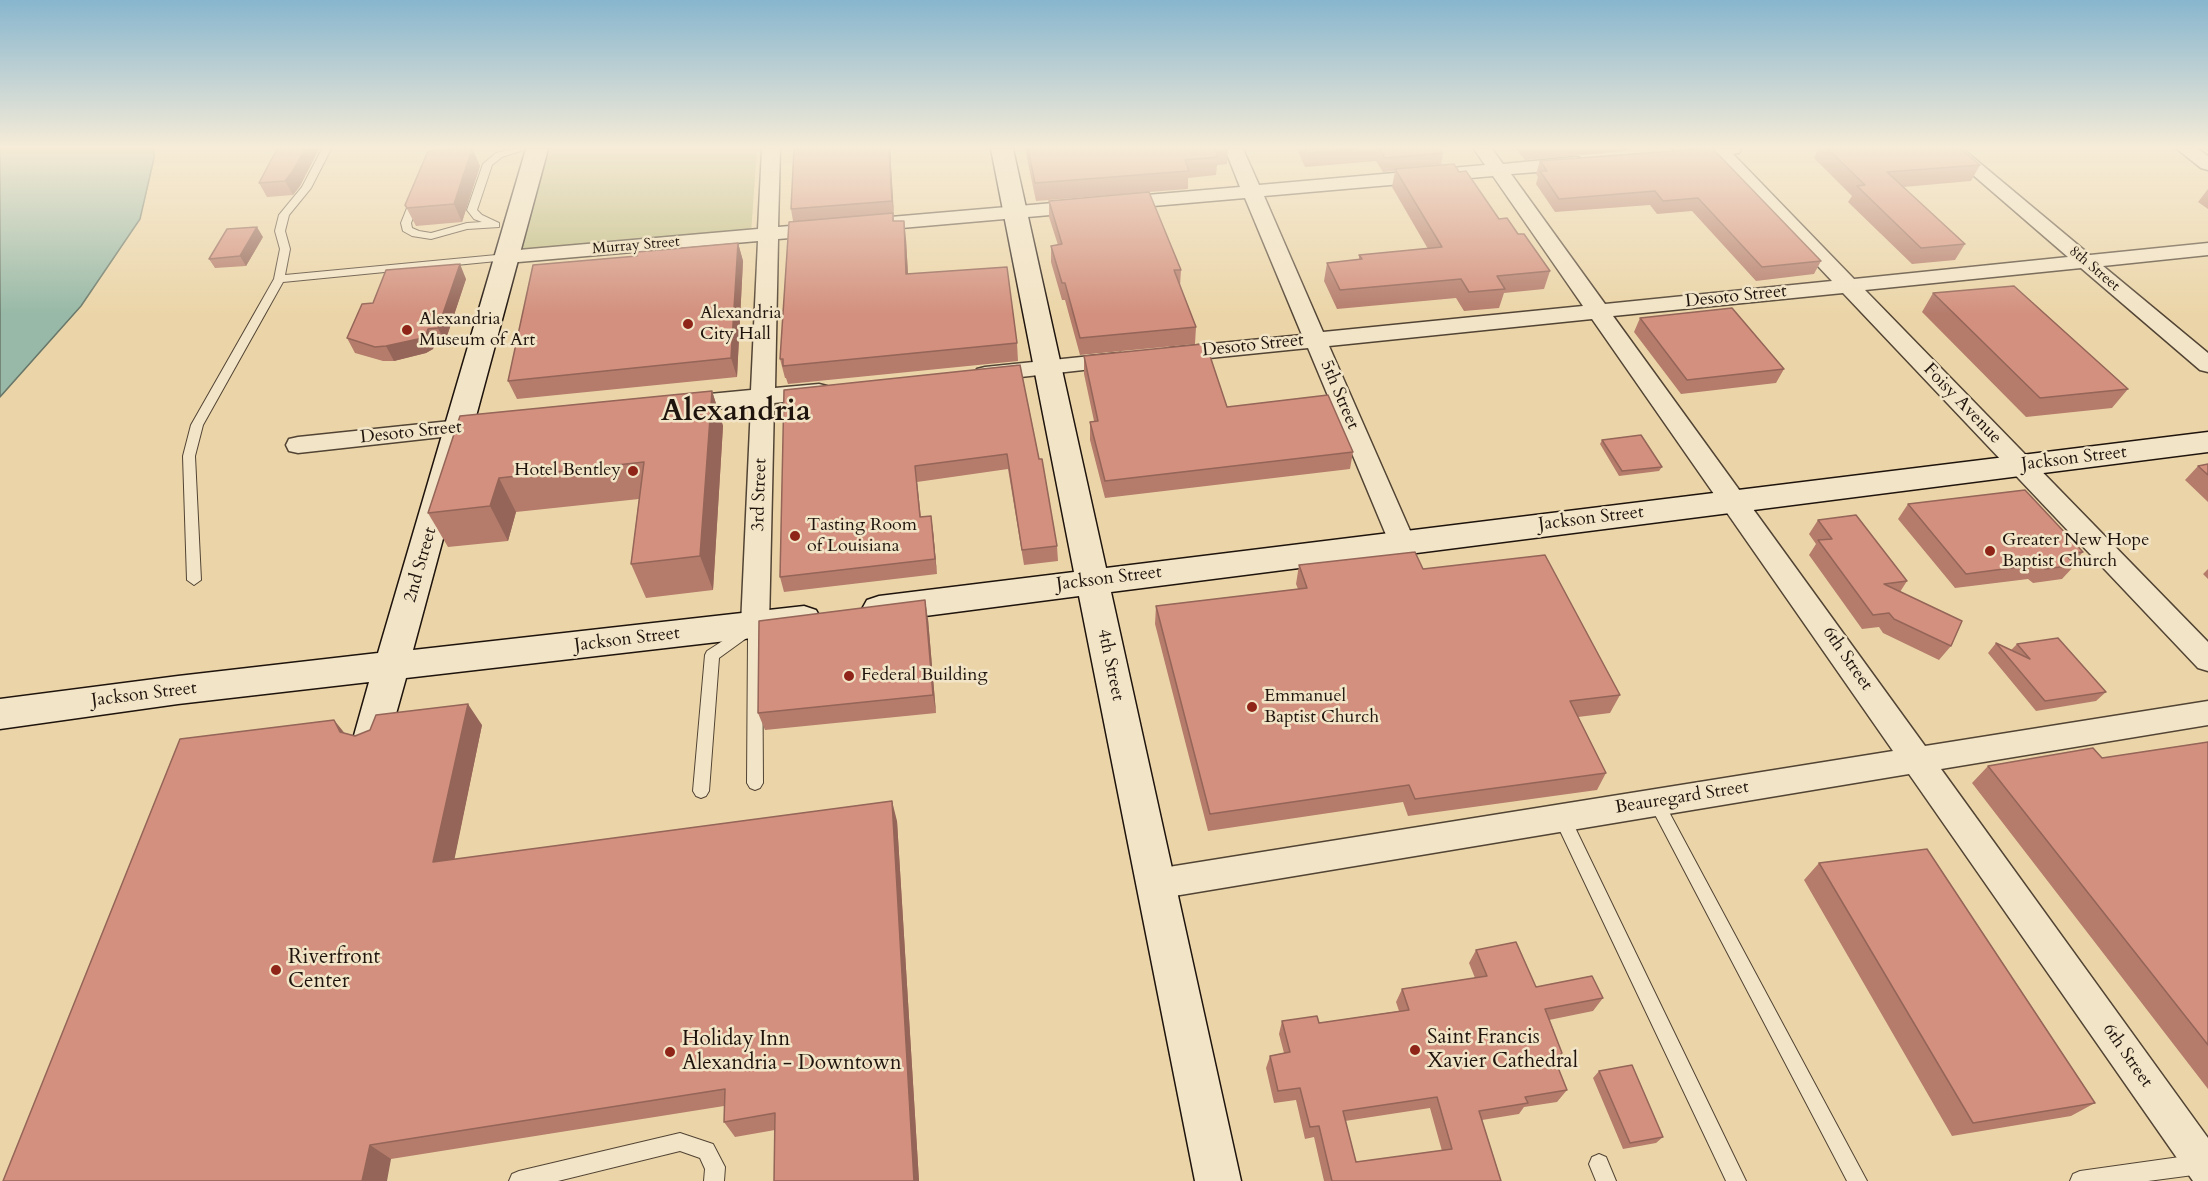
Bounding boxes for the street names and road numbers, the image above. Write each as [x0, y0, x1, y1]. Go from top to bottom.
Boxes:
street label: Murray Street [591, 233, 681, 259]
street label: 8th Street [2065, 243, 2123, 295]
street label: Desoto Street [1684, 281, 1788, 313]
street label: Desoto Street [1201, 330, 1305, 362]
street label: 5th Street [1315, 357, 1363, 433]
street label: Foisy Avenue [1918, 359, 2006, 449]
street label: Desoto Street [359, 417, 463, 449]
street label: Jackson Street [2020, 442, 2128, 476]
street label: 3rd Street [748, 458, 772, 532]
street label: Jackson Street [1537, 502, 1645, 536]
street label: 2nd Street [400, 525, 442, 605]
street label: Jackson Street [1055, 562, 1163, 596]
street label: Jackson Street [573, 623, 681, 657]
street label: 6th Street [1817, 623, 1877, 695]
street label: 4th Street [1092, 627, 1128, 703]
street label: Jackson Street [90, 678, 198, 712]
street label: Beauregard Street [1614, 777, 1750, 819]
street label: 6th Street [2097, 1020, 2157, 1092]

